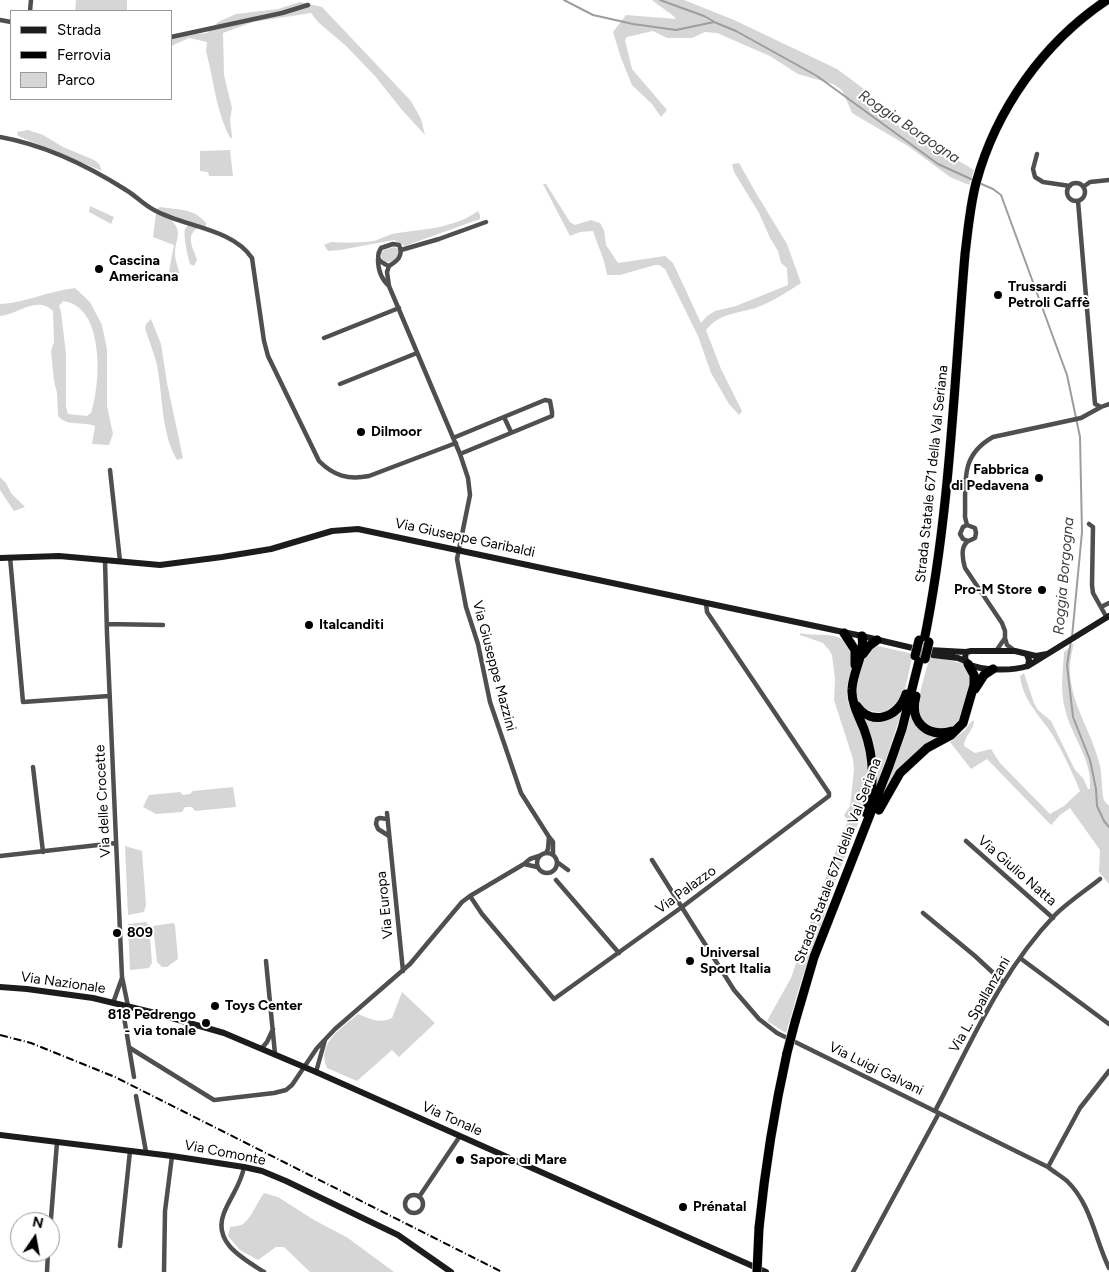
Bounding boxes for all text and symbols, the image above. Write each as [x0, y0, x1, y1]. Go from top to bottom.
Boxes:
legend [10, 10, 172, 100]
text: Strada [57, 21, 101, 39]
text: Ferrovia [57, 46, 111, 64]
text: Parco [57, 71, 95, 89]
water label: Roggia Borgogna [855, 87, 963, 167]
place label: Cascina Americana [109, 253, 178, 286]
marker: Cascina Americana [93, 263, 105, 275]
place label: Trussardi Petroli Caffè [1008, 279, 1090, 312]
marker: Trussardi Petroli Caffè [992, 289, 1004, 301]
street label: Strada Statale 671 della Val Seriana [912, 364, 952, 584]
place label: Dilmoor [371, 424, 422, 440]
marker: Dilmoor [355, 426, 367, 438]
place label: Fabbrica di Pedavena [951, 462, 1029, 494]
marker: Fabbrica di Pedavena [1033, 472, 1045, 484]
street label: Via Giuseppe Garibaldi [393, 515, 537, 561]
water label: Roggia Borgogna [1050, 516, 1078, 636]
place label: Pro-M Store [954, 582, 1032, 598]
marker: Pro-M Store [1036, 584, 1048, 596]
street label: Via Giuseppe Mazzini [469, 599, 519, 733]
place label: Italcanditi [319, 617, 384, 633]
marker: Italcanditi [303, 619, 315, 631]
street label: Via delle Crocette [92, 744, 114, 858]
street label: Strada Statale 671 della Val Seriana [791, 756, 885, 966]
street label: Via Giulio Natta [974, 832, 1060, 910]
street label: Via Palazzo [652, 862, 720, 918]
street label: Via Europa [373, 870, 397, 940]
place label: 809 [127, 925, 153, 941]
marker: 809 [111, 927, 123, 939]
place label: Universal Sport Italia [700, 945, 771, 978]
street label: Via L. Spallanzani [946, 954, 1014, 1056]
marker: Universal Sport Italia [684, 955, 696, 967]
street label: Via Nazionale [20, 969, 106, 997]
place label: Toys Center [225, 998, 302, 1014]
marker: Toys Center [209, 1000, 221, 1012]
place label: 818 Pedrengo - via tonale [108, 1007, 196, 1040]
marker: 818 Pedrengo - via tonale [200, 1017, 212, 1029]
street label: Via Luigi Galvani [826, 1039, 926, 1099]
street label: Via Tonale [419, 1098, 485, 1140]
street label: Via Comonte [183, 1137, 267, 1169]
place label: Sapore di Mare [470, 1152, 567, 1168]
marker: Sapore di Mare [454, 1154, 466, 1166]
place label: Prénatal [693, 1199, 746, 1215]
marker: Prénatal [677, 1201, 689, 1213]
north arrow [10, 1212, 60, 1262]
text: N [31, 1213, 45, 1232]

